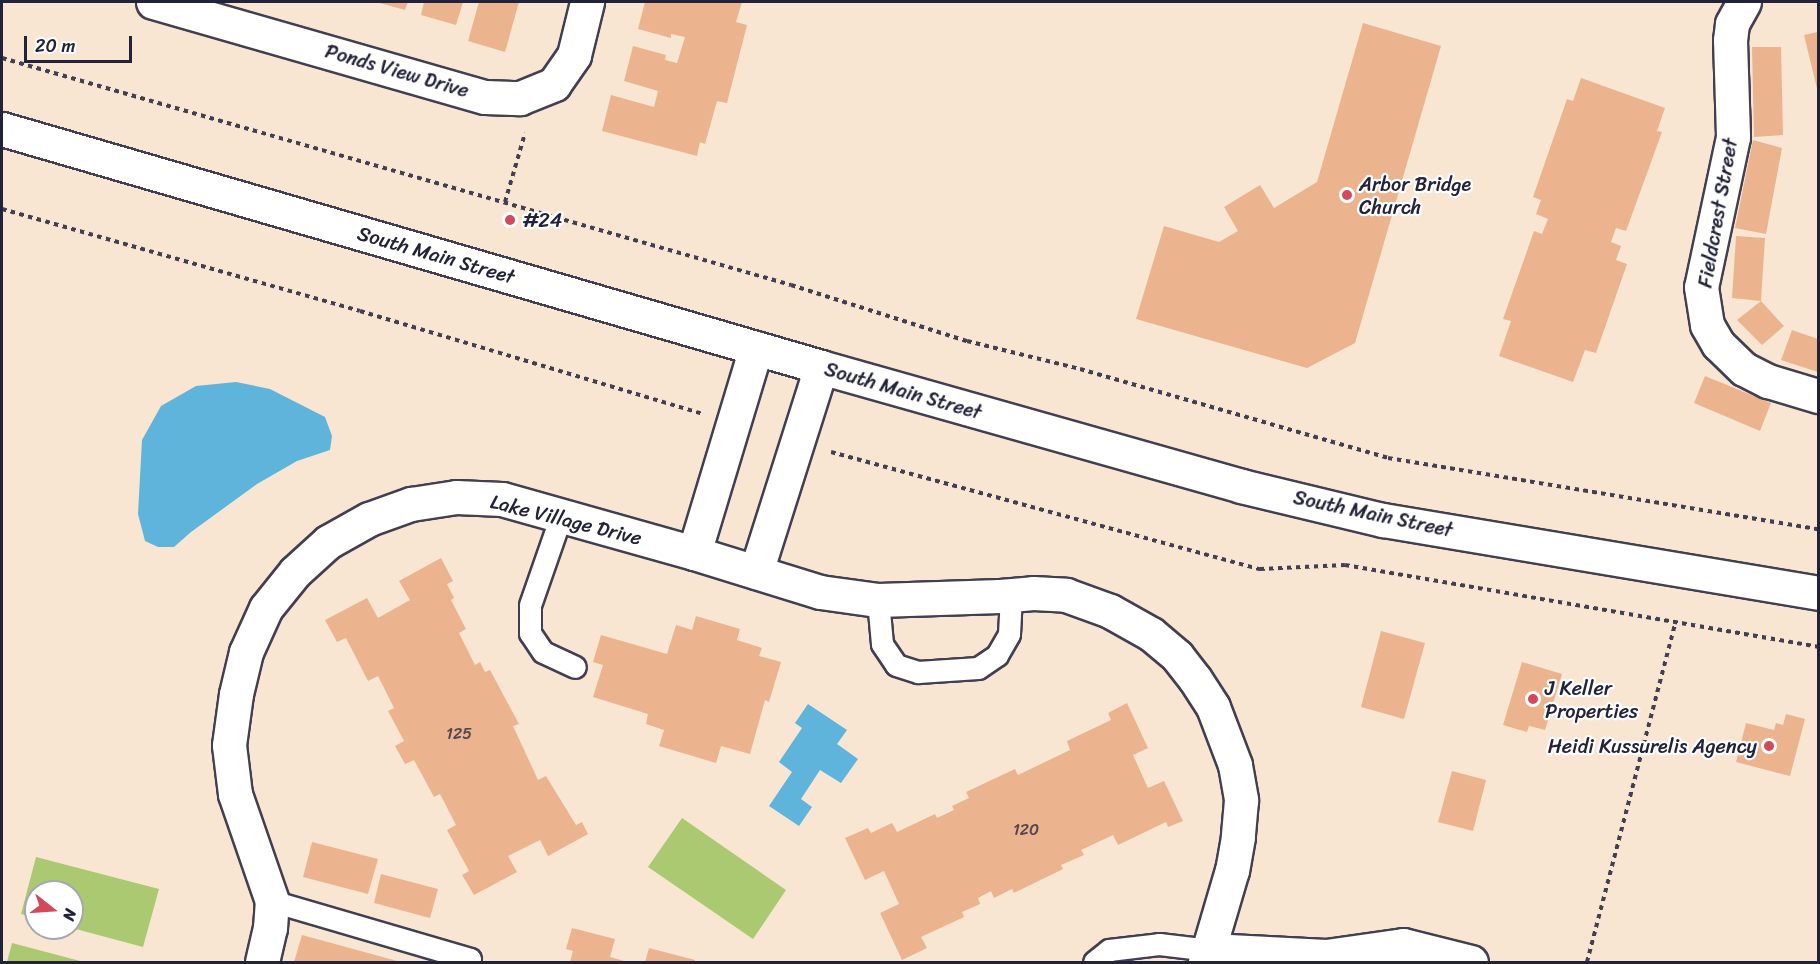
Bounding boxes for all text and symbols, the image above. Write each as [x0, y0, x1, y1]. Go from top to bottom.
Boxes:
scale bar [27, 24, 135, 62]
text: 20 m [35, 30, 75, 62]
street label: Ponds View Drive [322, 39, 472, 103]
street label: Fieldcrest Street [1693, 136, 1743, 290]
place label: Arbor Bridge Church [1359, 172, 1472, 219]
marker: Arbor Bridge Church [1340, 188, 1354, 202]
place label: #24 [522, 208, 562, 232]
marker: #24 [503, 213, 517, 227]
street label: South Main Street [354, 221, 518, 289]
street label: South Main Street [821, 357, 985, 425]
street label: South Main Street [1290, 485, 1456, 543]
street label: Lake Village Drive [488, 490, 644, 550]
place label: J Keller Properties [1545, 676, 1638, 723]
marker: J Keller Properties [1526, 692, 1540, 706]
house number: 125 [446, 724, 472, 744]
place label: Heidi Kussurelis Agency [1546, 734, 1757, 758]
marker: Heidi Kussurelis Agency [1762, 739, 1776, 753]
house number: 120 [1013, 820, 1039, 840]
north arrow [24, 880, 84, 940]
text: N [54, 905, 85, 924]

